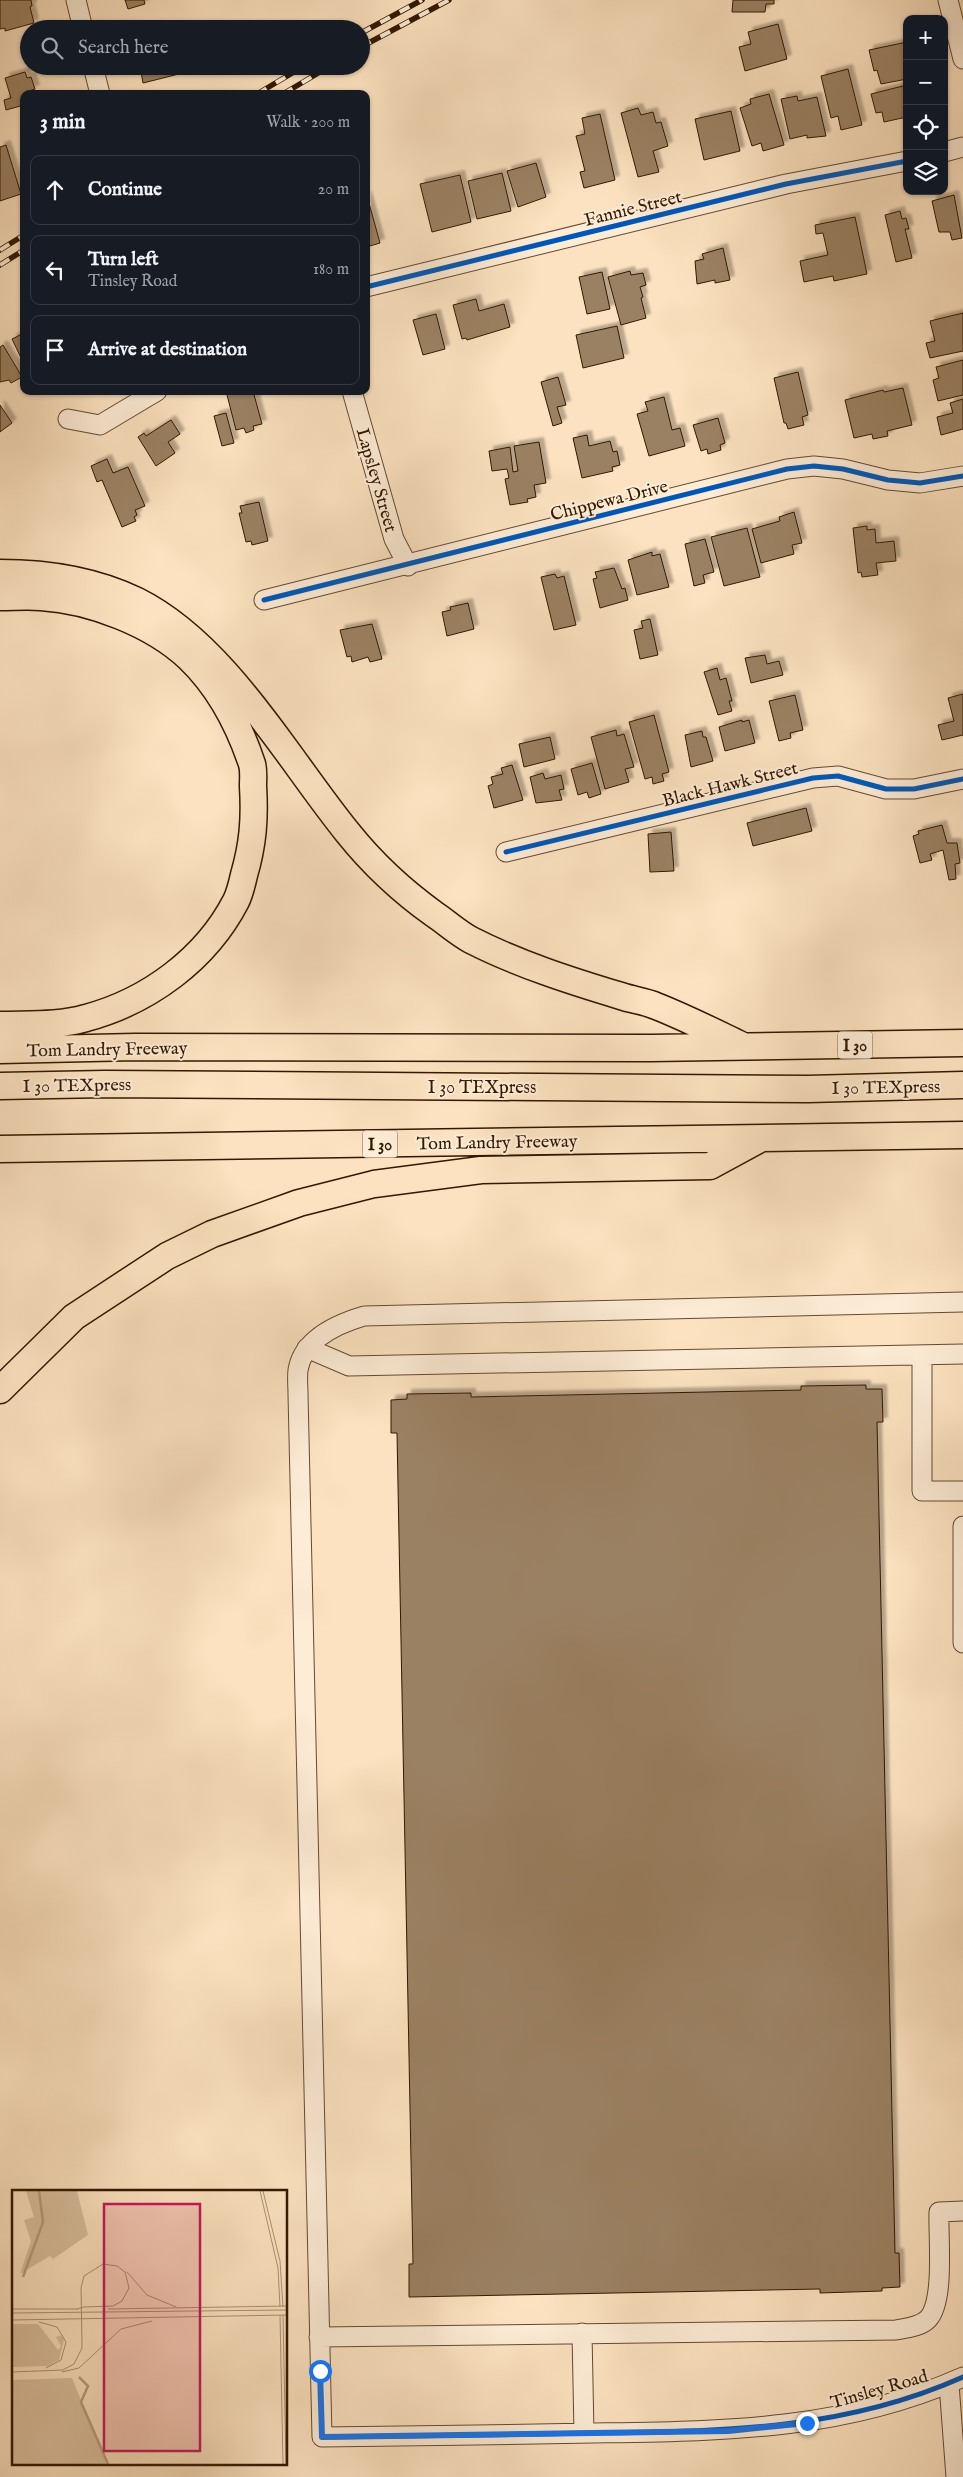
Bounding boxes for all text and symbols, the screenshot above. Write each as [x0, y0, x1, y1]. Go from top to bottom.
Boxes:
map controls [903, 15, 948, 195]
button: + [903, 15, 948, 60]
search box [20, 20, 370, 75]
icon: search [38, 34, 66, 62]
text: Search here [78, 36, 169, 60]
button: − [903, 60, 948, 105]
button: locate [903, 105, 948, 150]
text: 3 min [40, 109, 85, 136]
text: Walk · 200 m [266, 113, 350, 133]
button: layers [903, 150, 948, 195]
icon: ahead [41, 176, 69, 204]
text: Continue [88, 178, 162, 202]
text: 20 m [318, 180, 349, 200]
street label: Fannie Street [582, 186, 685, 233]
text: Turn left [88, 248, 159, 272]
icon: left [41, 256, 69, 284]
text: 180 m [313, 260, 349, 280]
text: Tinsley Road [88, 272, 177, 292]
icon: arrive [41, 336, 69, 364]
text: Arrive at destination [88, 338, 247, 362]
street label: Lapsley Street [350, 426, 401, 535]
street label: Chippewa Drive [548, 476, 671, 527]
street label: Black Hawk Street [660, 758, 801, 813]
road number: I 30 [838, 1032, 872, 1058]
street label: Tom Landry Freeway [26, 1038, 188, 1063]
street label: I 30 TEXpress [23, 1074, 131, 1099]
street label: I 30 TEXpress [832, 1076, 940, 1101]
street label: I 30 TEXpress [428, 1077, 536, 1100]
road number: I 30 [362, 1130, 398, 1158]
street label: Tom Landry Freeway [416, 1131, 578, 1156]
inset map [12, 2190, 288, 2464]
route start [309, 2360, 332, 2383]
street label: Tinsley Road [828, 2365, 931, 2415]
route end [796, 2412, 819, 2435]

